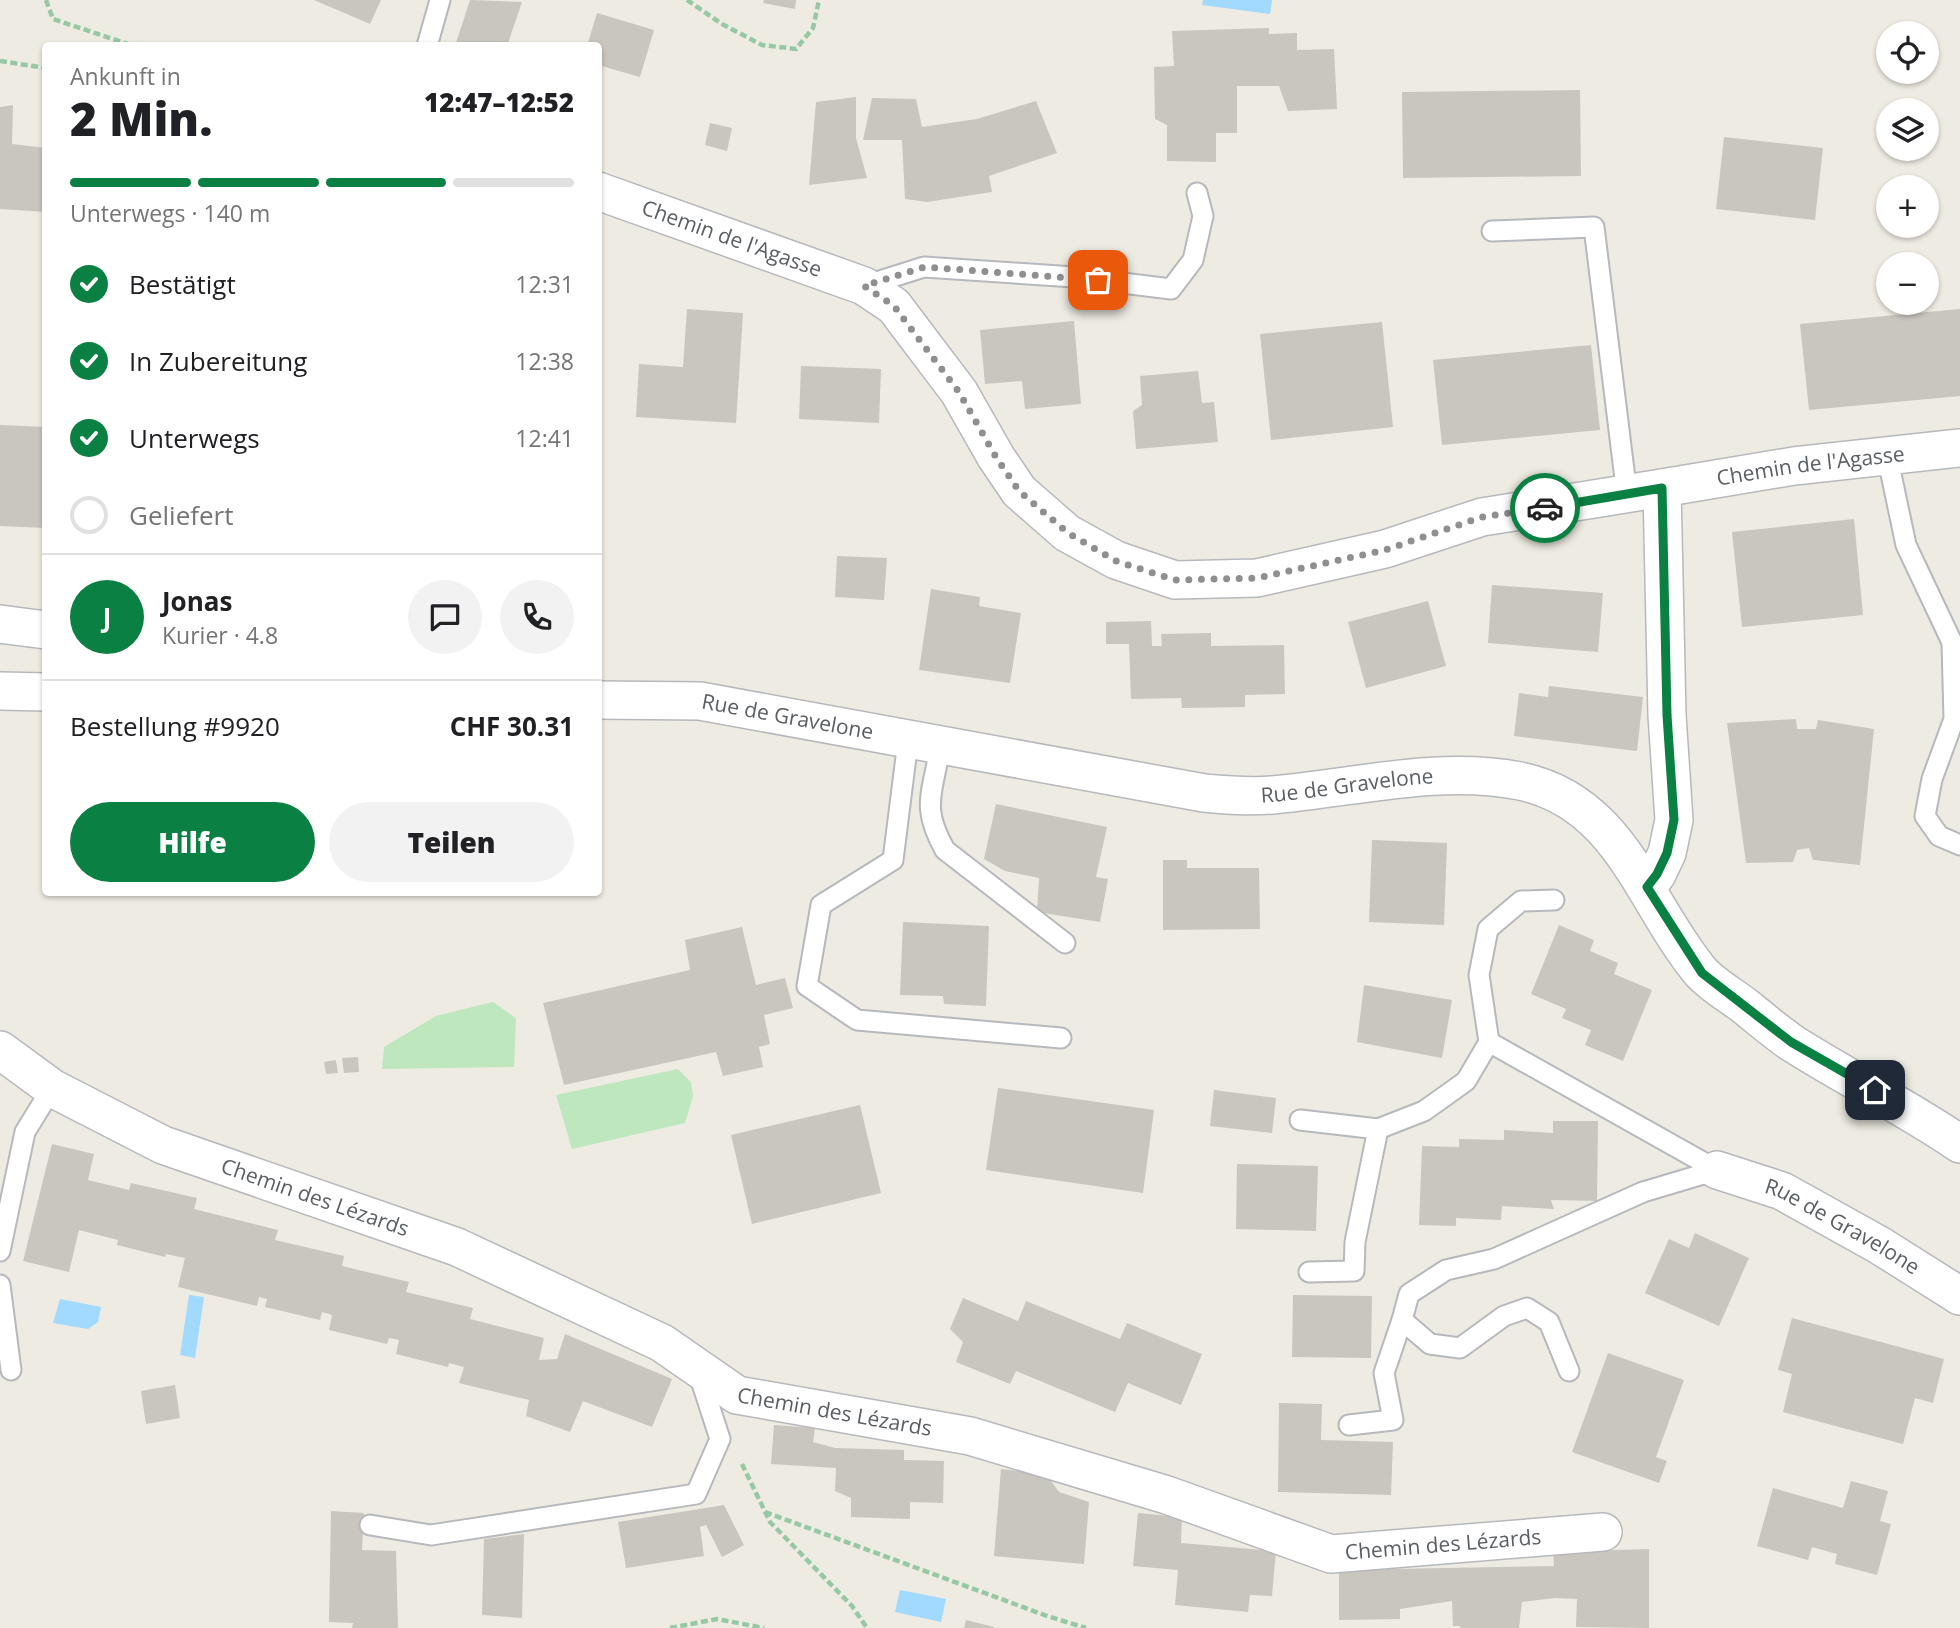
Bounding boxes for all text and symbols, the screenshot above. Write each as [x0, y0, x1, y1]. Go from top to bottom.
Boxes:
map controls [1876, 21, 1939, 315]
button: locate [1876, 21, 1939, 84]
text: Ankunft in [70, 60, 181, 92]
text: 12:47–12:52 [424, 84, 574, 120]
text: 2 Min. [70, 87, 212, 149]
button: layers [1876, 98, 1939, 161]
button: + [1876, 175, 1939, 238]
street label: Chemin de l'Agasse [638, 193, 826, 283]
text: Unterwegs · 140 m [70, 197, 270, 229]
pin [1068, 250, 1128, 310]
button: − [1876, 252, 1939, 315]
icon: bag [1079, 261, 1117, 299]
icon: check [70, 265, 108, 303]
text: Bestätigt [129, 266, 236, 302]
text: 12:31 [515, 268, 574, 300]
icon: check [70, 342, 108, 380]
text: In Zubereitung [129, 343, 307, 379]
text: 12:38 [515, 345, 574, 377]
icon: check [70, 419, 108, 457]
text: Unterwegs [129, 420, 260, 456]
text: 12:41 [515, 422, 574, 454]
street label: Chemin de l'Agasse [1714, 439, 1906, 492]
courier [1510, 473, 1580, 543]
icon: car [1526, 489, 1564, 527]
text: Geliefert [129, 497, 233, 533]
button: chat [408, 580, 482, 654]
button: phone [500, 580, 574, 654]
text: Jonas [162, 583, 232, 619]
text: J [103, 599, 111, 635]
text: Kurier · 4.8 [162, 619, 278, 651]
street label: Rue de Gravelone [700, 687, 876, 745]
text: Bestellung #9920 [70, 708, 280, 744]
text: CHF 30.31 [450, 708, 574, 744]
street label: Rue de Gravelone [1260, 761, 1434, 809]
button: Hilfe [70, 802, 315, 882]
button: Teilen [329, 802, 574, 882]
pin [1845, 1060, 1905, 1120]
icon: home [1856, 1071, 1894, 1109]
street label: Chemin des Lézards [218, 1151, 413, 1242]
street label: Rue de Gravelone [1762, 1171, 1926, 1280]
street label: Chemin des Lézards [735, 1380, 934, 1442]
street label: Chemin des Lézards [1344, 1522, 1542, 1566]

